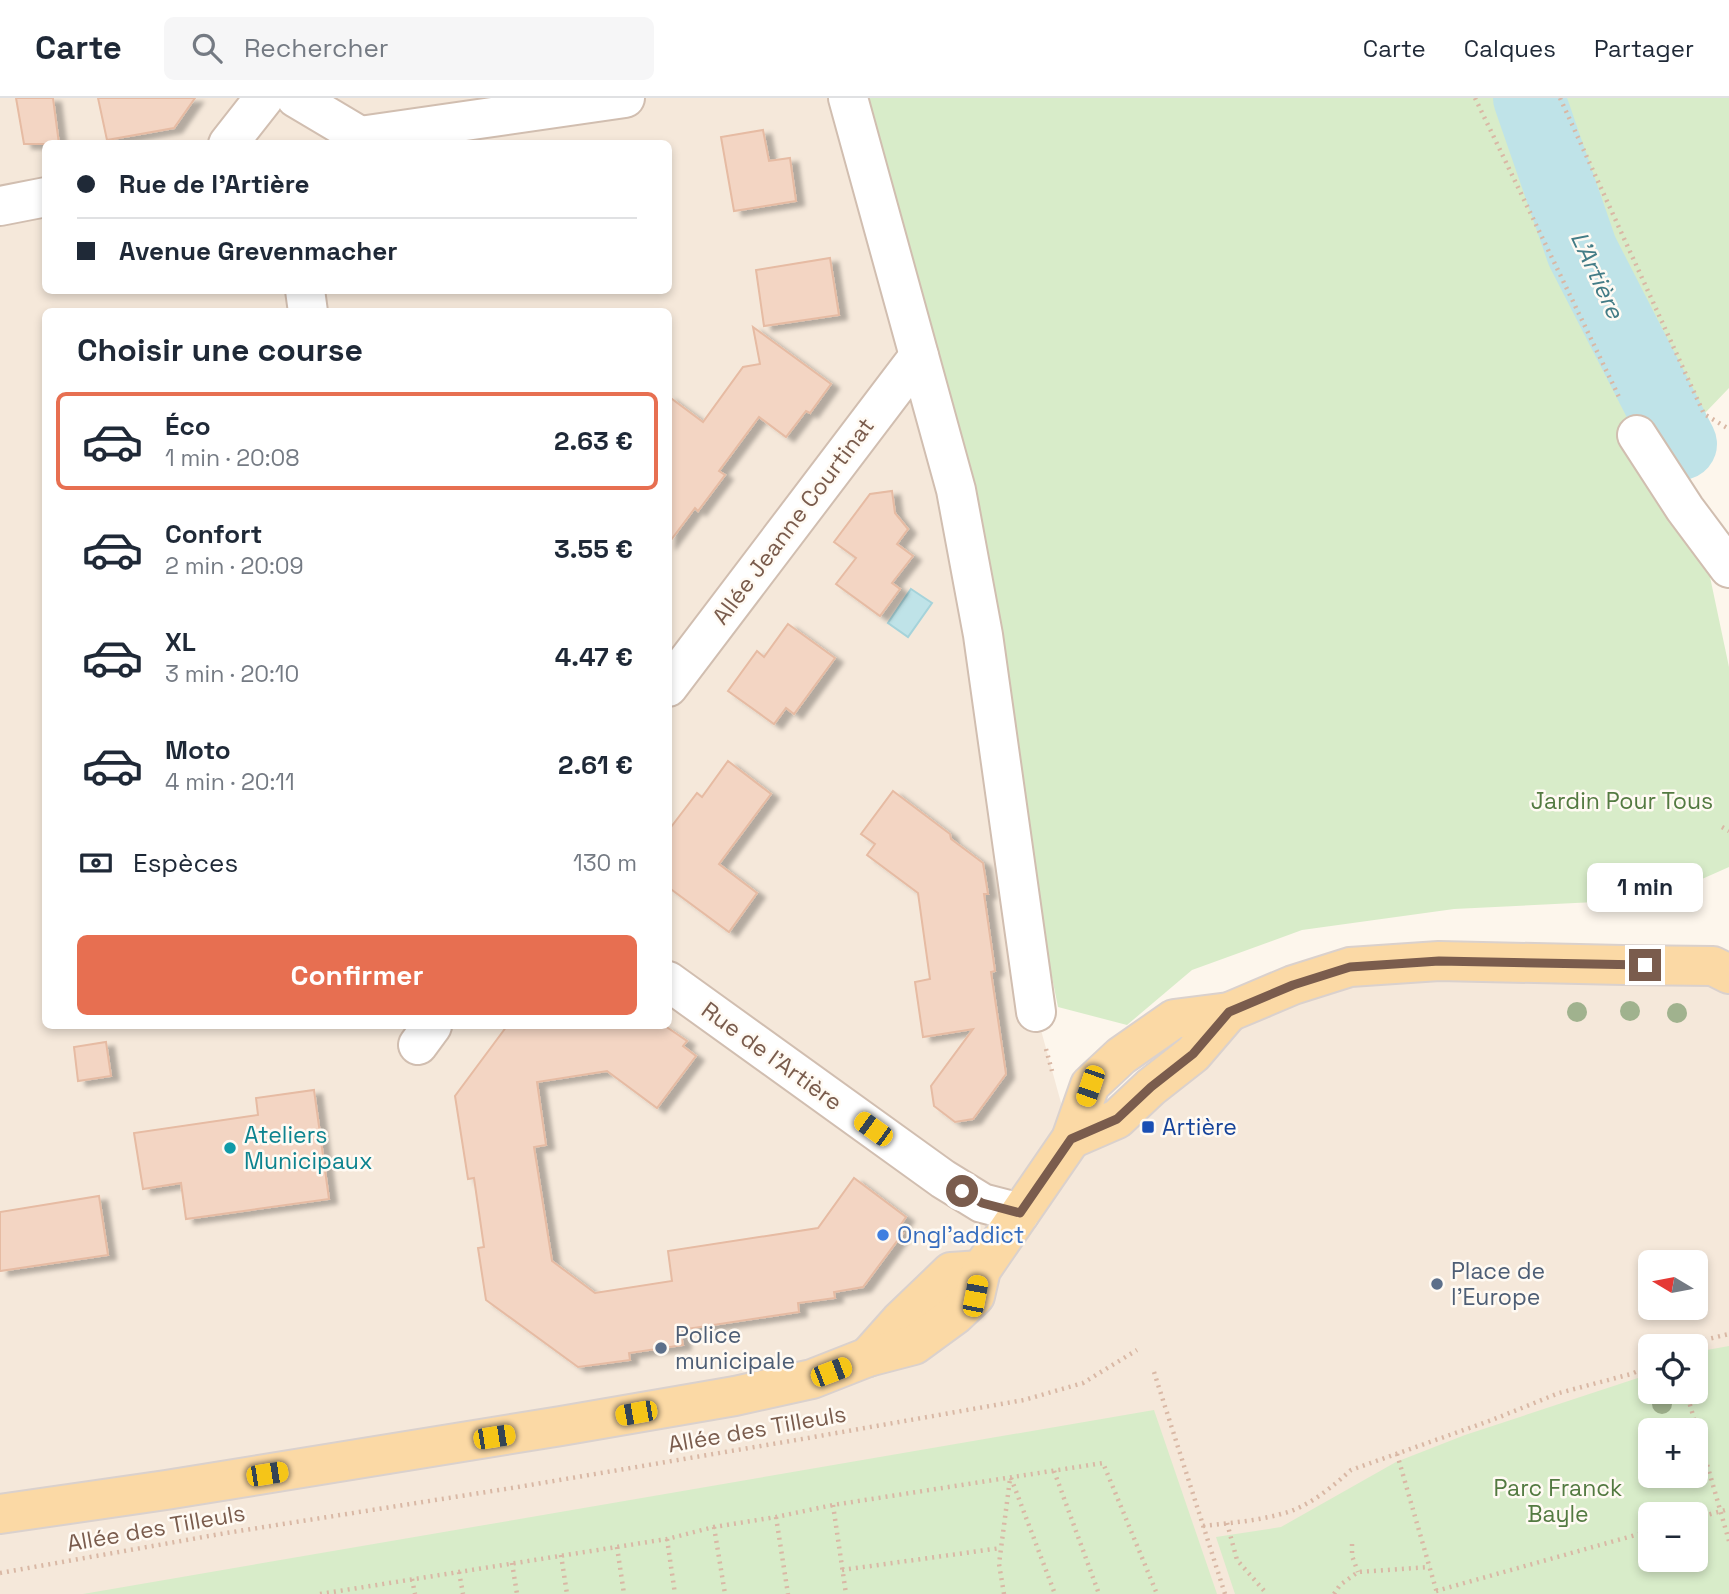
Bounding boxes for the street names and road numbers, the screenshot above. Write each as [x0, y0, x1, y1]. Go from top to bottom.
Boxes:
street label: Allée Jeanne Courtinat [705, 411, 881, 631]
street label: Rue de l'Artière [696, 995, 848, 1117]
street label: Allée des Tilleuls [666, 1399, 848, 1459]
street label: Allée des Tilleuls [65, 1498, 247, 1558]

